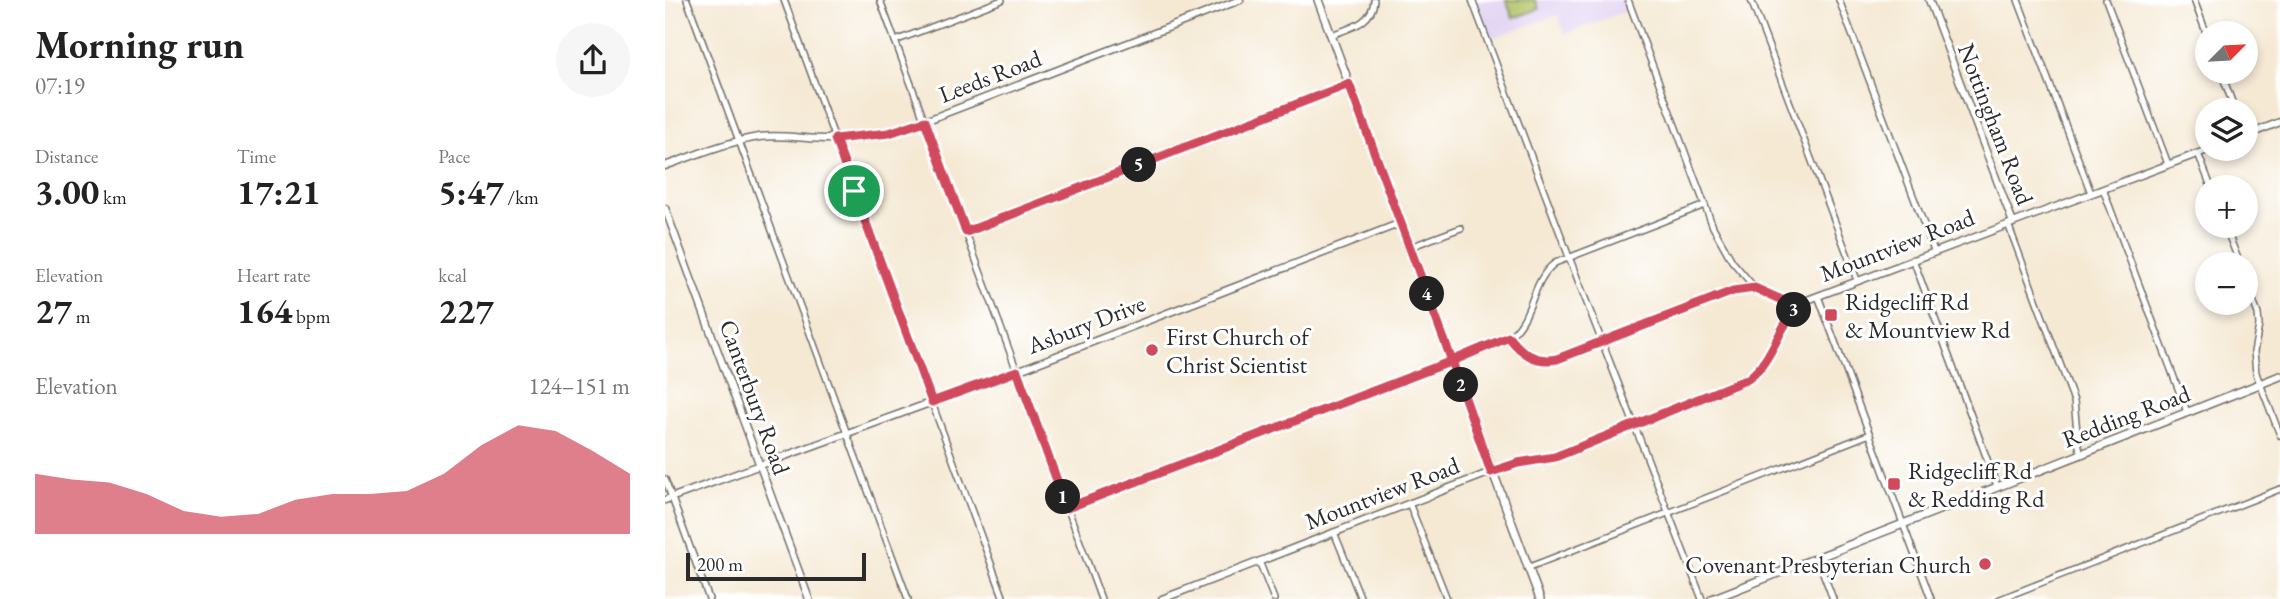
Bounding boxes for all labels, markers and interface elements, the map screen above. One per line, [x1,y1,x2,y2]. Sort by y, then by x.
text: Morning run [35,20,244,69]
north arrow [2195,21,2257,84]
map controls [2195,21,2258,315]
button: share [556,23,630,97]
street label: Nottingham Road [1951,39,2041,210]
street label: Leeds Road [934,42,1046,110]
text: 07:19 [35,71,85,101]
button: layers [2195,98,2258,161]
text: Distance [35,144,98,169]
text: Time [237,144,276,169]
text: Pace [438,144,470,169]
pin: 5 [1121,148,1156,182]
text: 5 [1133,152,1144,177]
pin [824,161,884,221]
text: 3.00 [35,169,99,214]
text: 17:21 [237,169,321,214]
text: 5:47 [438,169,504,214]
icon: arrive [835,172,873,210]
button: + [2195,175,2258,238]
text: km [99,185,127,210]
text: /km [504,185,539,210]
street label: Mountview Road [1815,201,1979,289]
button: − [2195,252,2258,315]
text: Elevation [35,263,103,288]
text: Heart rate [237,263,310,288]
text: kcal [438,263,467,288]
pin: 4 [1409,276,1445,312]
text: 4 [1421,281,1432,306]
place label: Ridgecliff Rd & Mountview Rd [1845,286,2011,345]
street label: Asbury Drive [1022,287,1149,361]
text: 27 [35,288,72,333]
text: 164 [237,288,292,333]
text: 227 [438,288,494,333]
pin: 3 [1777,292,1811,328]
text: 3 [1788,297,1799,322]
text: m [72,304,91,329]
text: bpm [292,304,330,329]
marker: Ridgecliff Rd & Mountview Rd [1823,307,1839,323]
street label: Canterbury Road [713,315,798,480]
place label: First Church of Christ Scientist [1166,321,1312,380]
marker: First Church of Christ Scientist [1144,342,1160,358]
pin: 2 [1443,368,1479,402]
text: Elevation [35,371,118,401]
text: 124–151 m [529,371,630,401]
text: 2 [1455,372,1466,397]
street label: Redding Road [2058,377,2195,455]
street label: Mountview Road [1300,449,1464,537]
place label: Ridgecliff Rd & Redding Rd [1908,455,2045,514]
marker: Ridgecliff Rd & Redding Rd [1886,476,1902,492]
pin: 1 [1045,480,1081,514]
text: 1 [1057,484,1068,509]
place label: Covenant Presbyterian Church [1685,549,1971,580]
scale bar [686,550,866,582]
text: 200 m [697,552,743,577]
marker: Covenant Presbyterian Church [1977,556,1993,572]

